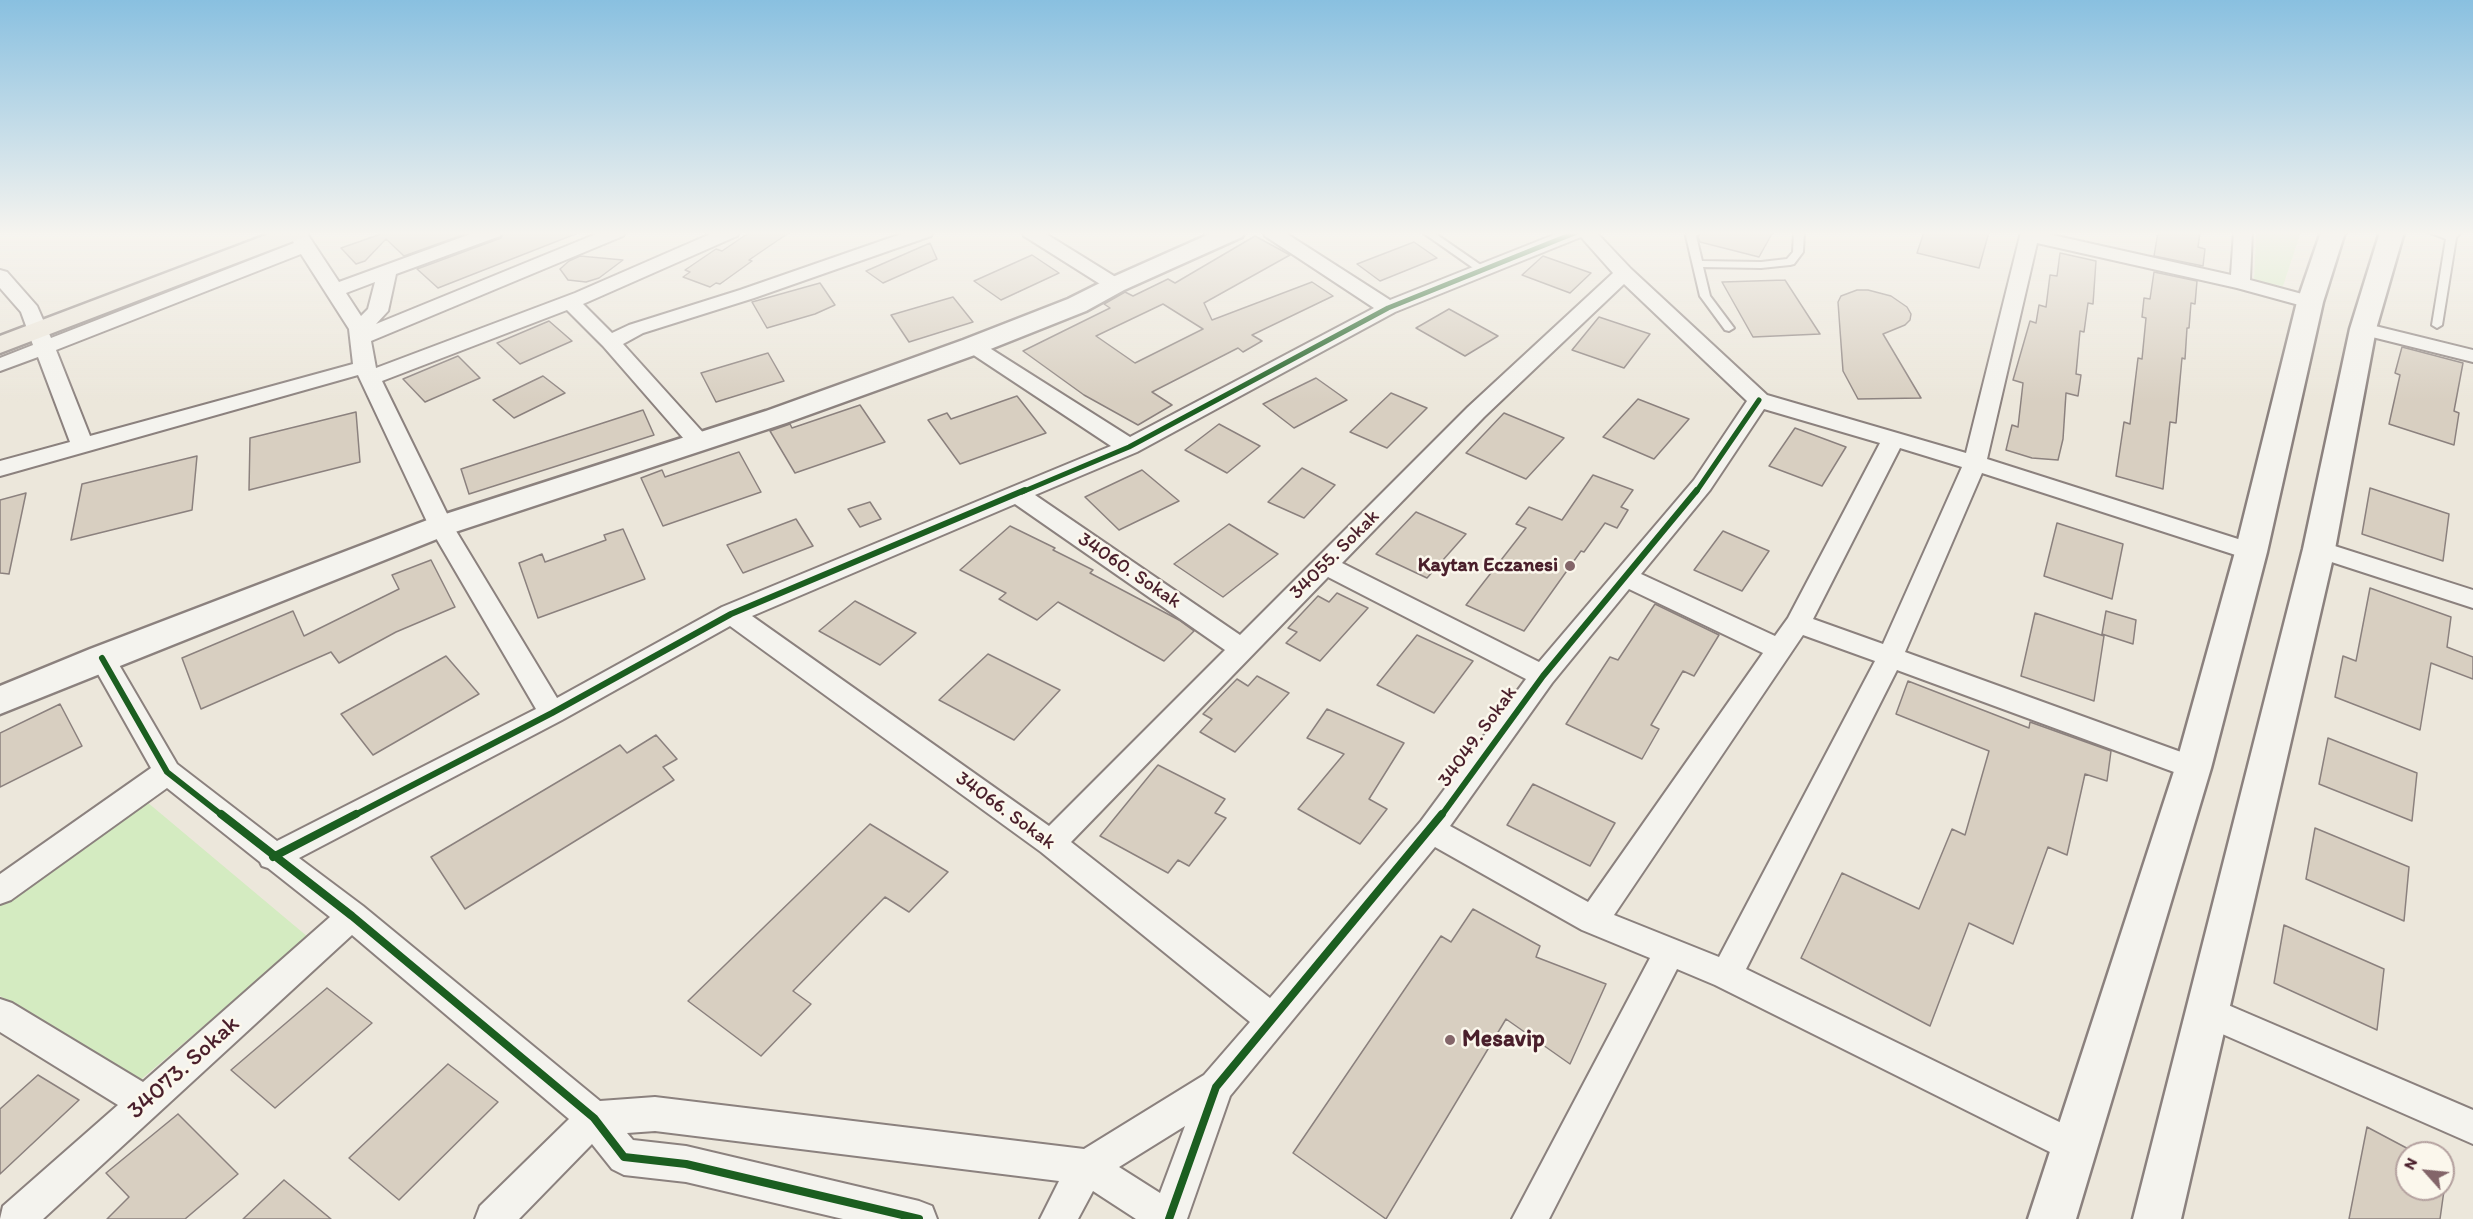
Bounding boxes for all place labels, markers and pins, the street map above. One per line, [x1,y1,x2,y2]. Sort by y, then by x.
place label: Kaytan Eczanesi [1418,554,1558,578]
marker: Kaytan Eczanesi [1563,559,1577,573]
place label: Mesavip [1462,1026,1545,1054]
marker: Mesavip [1443,1033,1457,1047]

